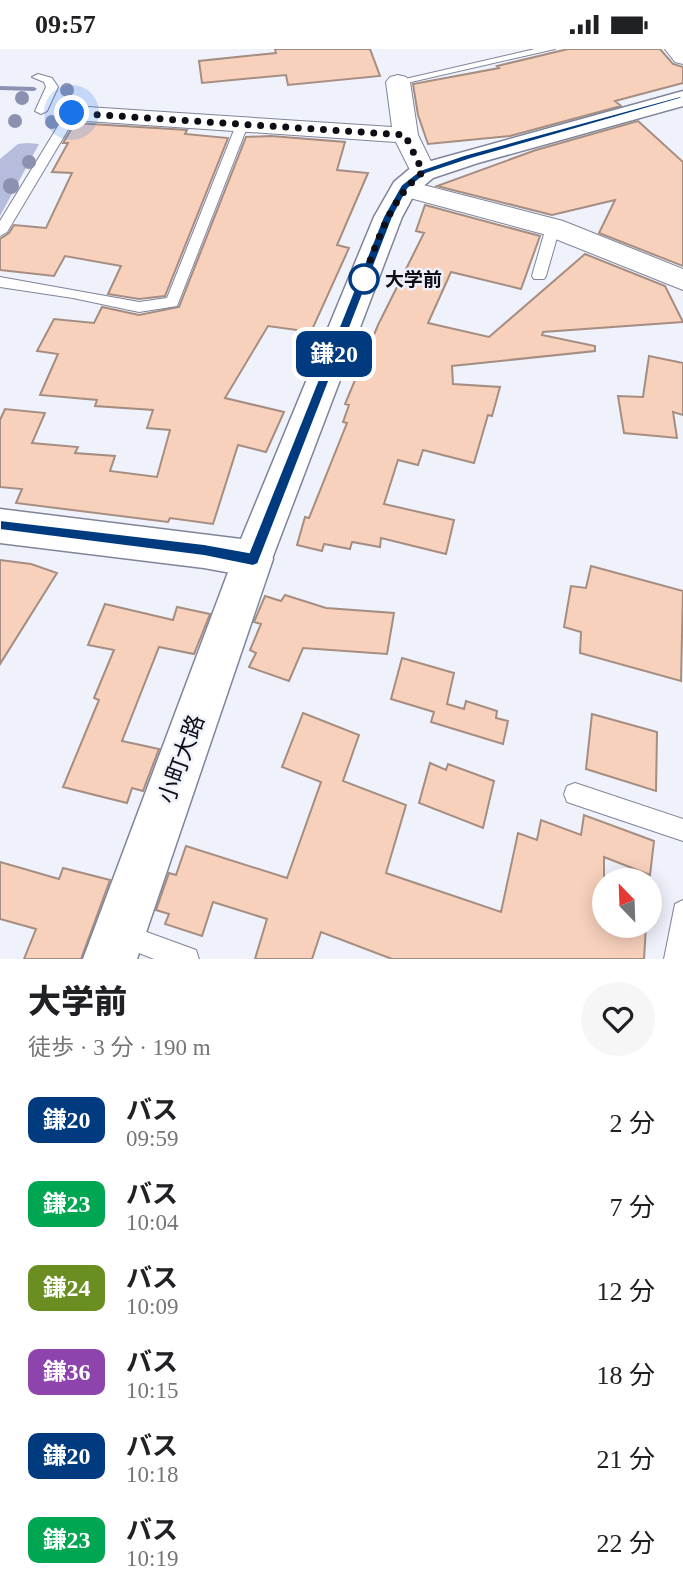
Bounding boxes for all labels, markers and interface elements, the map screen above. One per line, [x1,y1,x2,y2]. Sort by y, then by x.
text: 09:57 [35,10,96,39]
your location [54,95,89,130]
marker: 大学前 [349,264,379,294]
place label: 大学前 [385,269,442,290]
line badge: 鎌20 [294,331,374,377]
text: 鎌20 [310,341,358,367]
street label: 小町大路 [154,712,209,807]
north arrow [592,868,662,938]
map controls [592,868,662,938]
button: heart [581,982,655,1056]
text: 大学前 [28,984,127,1020]
text: 徒歩 · 3 分 · 190 m [28,1035,211,1060]
text: バス [126,1096,178,1125]
text: 鎌20 [43,1107,91,1133]
text: 2 分 [609,1109,655,1138]
text: 09:59 [126,1126,178,1151]
text: バス [126,1180,178,1209]
text: 鎌23 [43,1191,91,1217]
text: 7 分 [609,1193,655,1222]
text: 10:04 [126,1210,178,1235]
text: バス [126,1264,178,1293]
text: 鎌24 [43,1275,91,1301]
text: 12 分 [596,1277,655,1306]
text: 10:09 [126,1294,178,1319]
text: バス [126,1348,178,1377]
text: 鎌36 [43,1359,91,1385]
text: 18 分 [596,1361,655,1390]
text: 10:15 [126,1378,178,1403]
text: バス [126,1432,178,1461]
text: 鎌20 [43,1443,91,1469]
text: 21 分 [596,1445,655,1474]
text: 10:18 [126,1462,178,1487]
text: バス [126,1516,178,1545]
text: 鎌23 [43,1527,91,1553]
text: 22 分 [596,1529,655,1558]
text: 10:19 [126,1546,178,1571]

